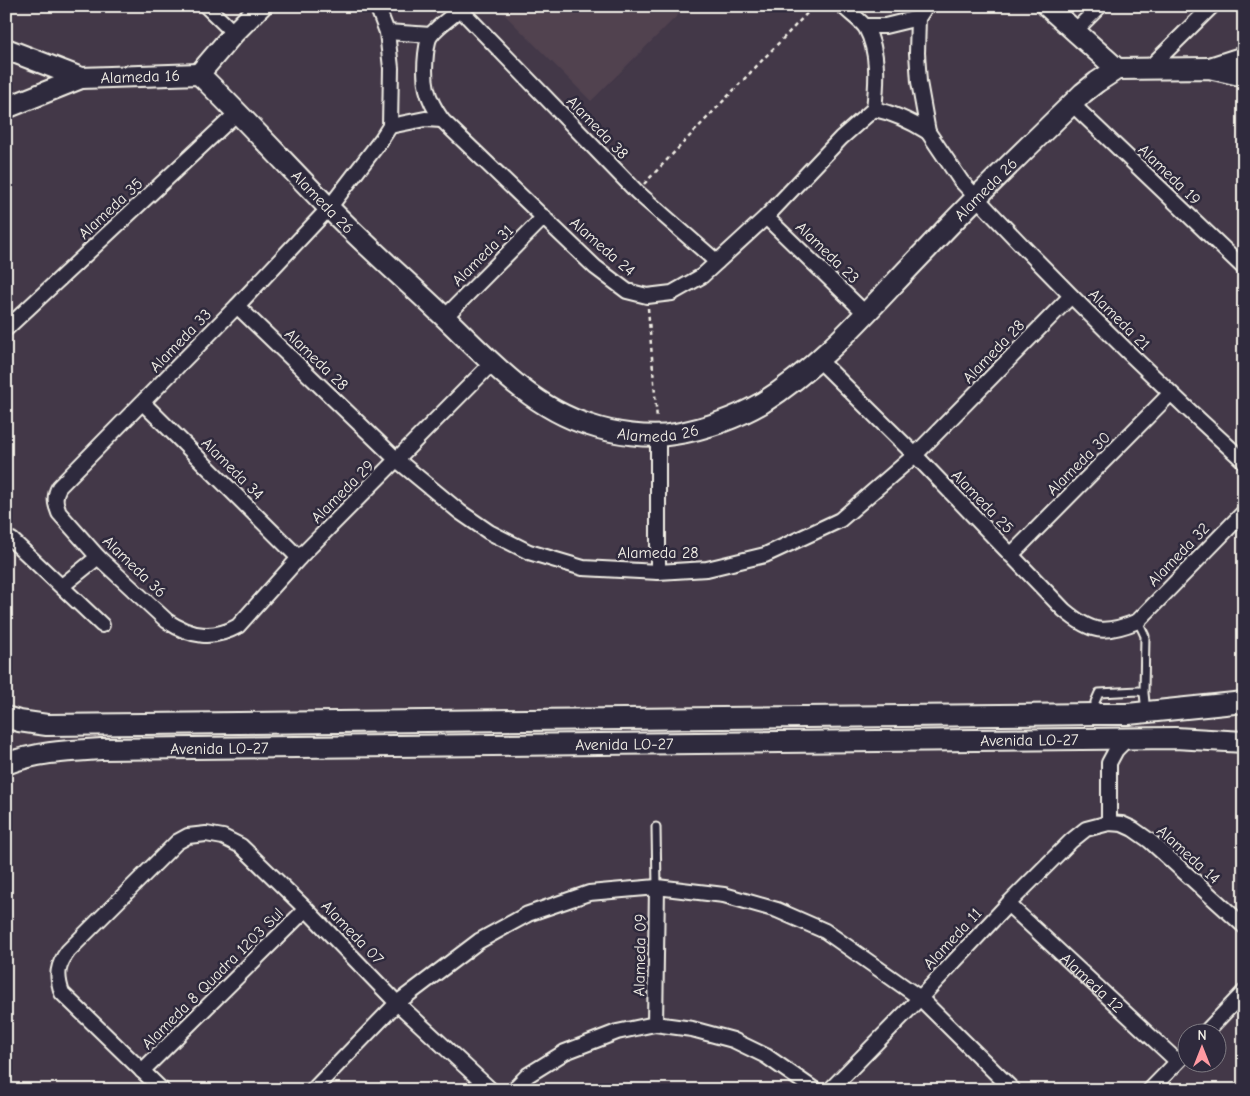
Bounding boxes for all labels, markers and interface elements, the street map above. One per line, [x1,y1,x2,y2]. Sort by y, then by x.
street label: Alameda 16 [100,67,180,87]
street label: Alameda 38 [563,92,632,163]
street label: Alameda 19 [1135,141,1204,209]
street label: Alameda 26 [951,154,1021,225]
street label: Alameda 26 [287,167,357,238]
street label: Alameda 35 [75,174,146,243]
street label: Alameda 24 [566,214,639,280]
street label: Alameda 23 [792,218,863,287]
street label: Alameda 31 [448,221,517,290]
street label: Alameda 21 [1085,285,1154,354]
street label: Alameda 33 [146,305,215,376]
street label: Alameda 28 [959,316,1028,387]
street label: Alameda 28 [281,325,352,394]
street label: Alameda 26 [616,421,701,446]
street label: Alameda 30 [1043,428,1114,499]
street label: Alameda 34 [198,434,267,503]
street label: Alameda 29 [308,457,378,527]
street label: Alameda 25 [948,466,1017,537]
street label: Alameda 32 [1144,519,1213,590]
street label: Alameda 36 [99,532,170,601]
street label: Alameda 28 [618,544,699,562]
street label: Avenida LO-27 [980,731,1079,750]
street label: Avenida LO-27 [575,735,674,754]
street label: Avenida LO-27 [170,739,269,758]
street label: Alameda 14 [1153,822,1223,888]
street label: Alameda 07 [317,897,387,969]
street label: Alameda 8 Quadra 1203 Sul [138,904,287,1053]
street label: Alameda 11 [920,904,986,973]
street label: Alameda 09 [630,914,650,996]
street label: Alameda 12 [1056,949,1127,1017]
north arrow [1178,1024,1228,1074]
text: N [1197,1027,1207,1044]

